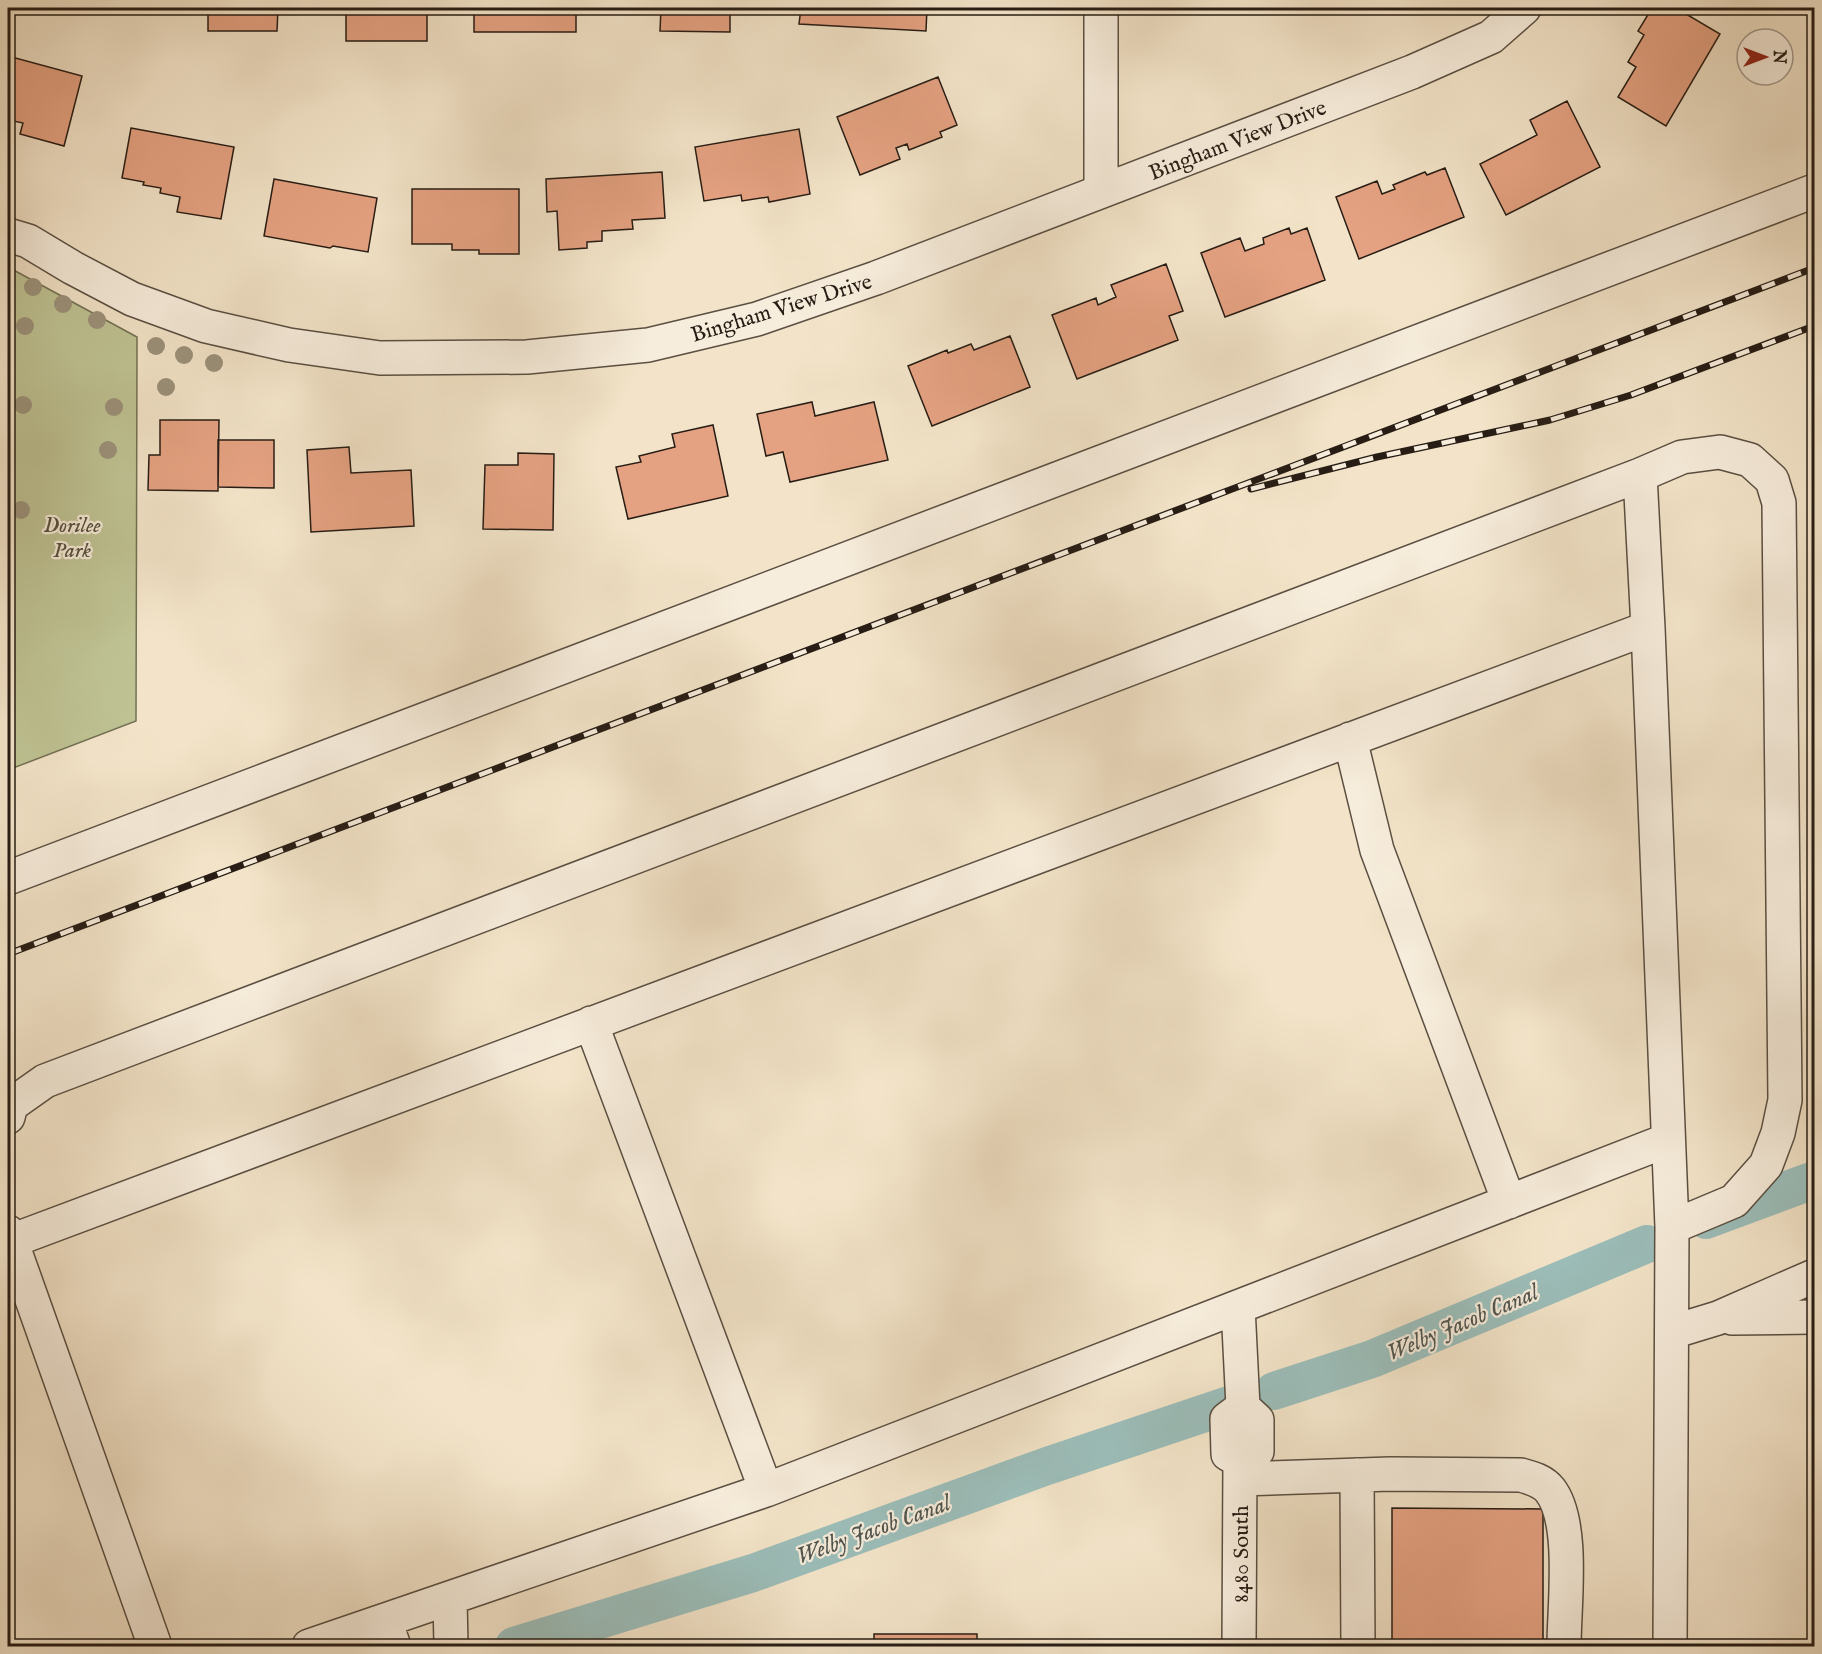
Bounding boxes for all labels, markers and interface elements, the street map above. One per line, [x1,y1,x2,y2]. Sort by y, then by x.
north arrow [1735,27,1795,87]
text: N [1768,49,1788,64]
street label: Bingham View Drive [1145,94,1330,188]
street label: Bingham View Drive [688,268,876,350]
park label: Dorilee Park [43,512,101,565]
water label: Welby Jacob Canal [1382,1277,1545,1369]
water label: Welby Jacob Canal [792,1487,957,1573]
street label: 8480 South [1228,1505,1256,1603]

